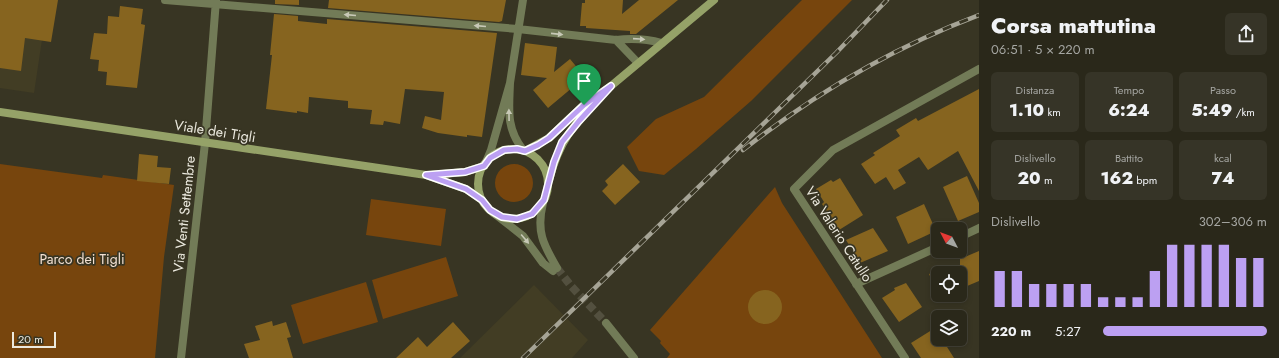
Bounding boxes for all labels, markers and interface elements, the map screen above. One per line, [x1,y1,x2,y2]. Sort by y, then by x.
text: Corsa mattutina [991,9,1156,41]
one-way arrow [344,12,356,18]
button: share [1225,13,1267,55]
one-way arrow [474,22,486,29]
one-way arrow [551,30,563,37]
one-way arrow [633,36,645,43]
text: 06:51 · 5 × 220 m [991,40,1095,59]
pin [567,64,601,105]
icon: arrive [573,70,595,92]
text: Distanza [1016,82,1054,98]
text: Tempo [1114,82,1144,98]
text: Passo [1210,82,1236,98]
text: 1.10 [1009,98,1044,122]
text: 6:24 [1108,98,1150,122]
text: 5:49 [1191,98,1232,122]
text: km [1044,104,1061,120]
text: /km [1232,104,1255,120]
one-way arrow [506,109,513,121]
street label: Viale dei Tigli [173,115,257,147]
text: Dislivello [1014,150,1056,166]
text: Battito [1115,150,1143,166]
text: kcal [1214,150,1232,166]
street label: Via Venti Settembre [168,155,200,273]
text: 20 [1017,166,1041,190]
text: 162 [1101,166,1133,190]
text: 74 [1211,166,1235,190]
text: m [1041,172,1053,188]
text: bpm [1133,172,1157,188]
street label: Via Valerio Catullo [801,182,878,286]
text: Dislivello [991,212,1040,231]
text: 302–306 m [1199,212,1267,231]
north arrow [931,222,967,258]
map controls [931,222,967,346]
one-way arrow [521,234,530,245]
park label: Parco dei Tigli [39,249,125,269]
button: locate [931,266,967,302]
button: layers [931,310,967,346]
text: 220 m [991,322,1031,341]
text: 5:27 [1055,322,1080,341]
scale bar [12,330,56,349]
text: 20 m [18,331,43,347]

